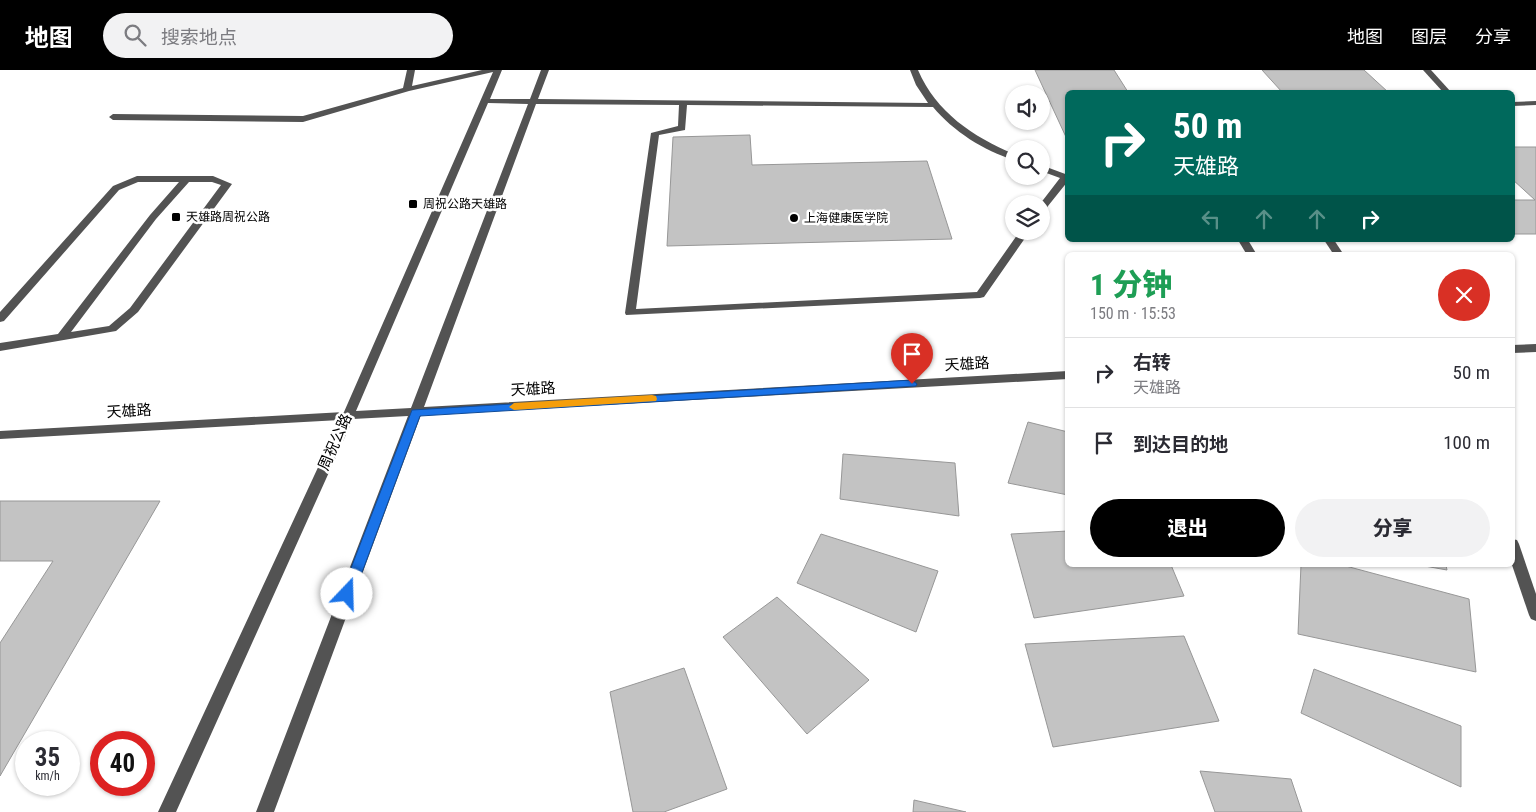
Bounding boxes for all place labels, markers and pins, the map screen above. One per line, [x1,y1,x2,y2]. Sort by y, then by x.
place label: 周祝公路天雄路 [423,197,507,211]
marker: 周祝公路天雄路 [407,198,419,210]
place label: 天雄路周祝公路 [186,210,270,224]
marker: 天雄路周祝公路 [170,211,182,223]
place label: 上海健康医学院 [804,211,888,225]
marker: 上海健康医学院 [788,212,800,224]
pin [891,333,933,384]

